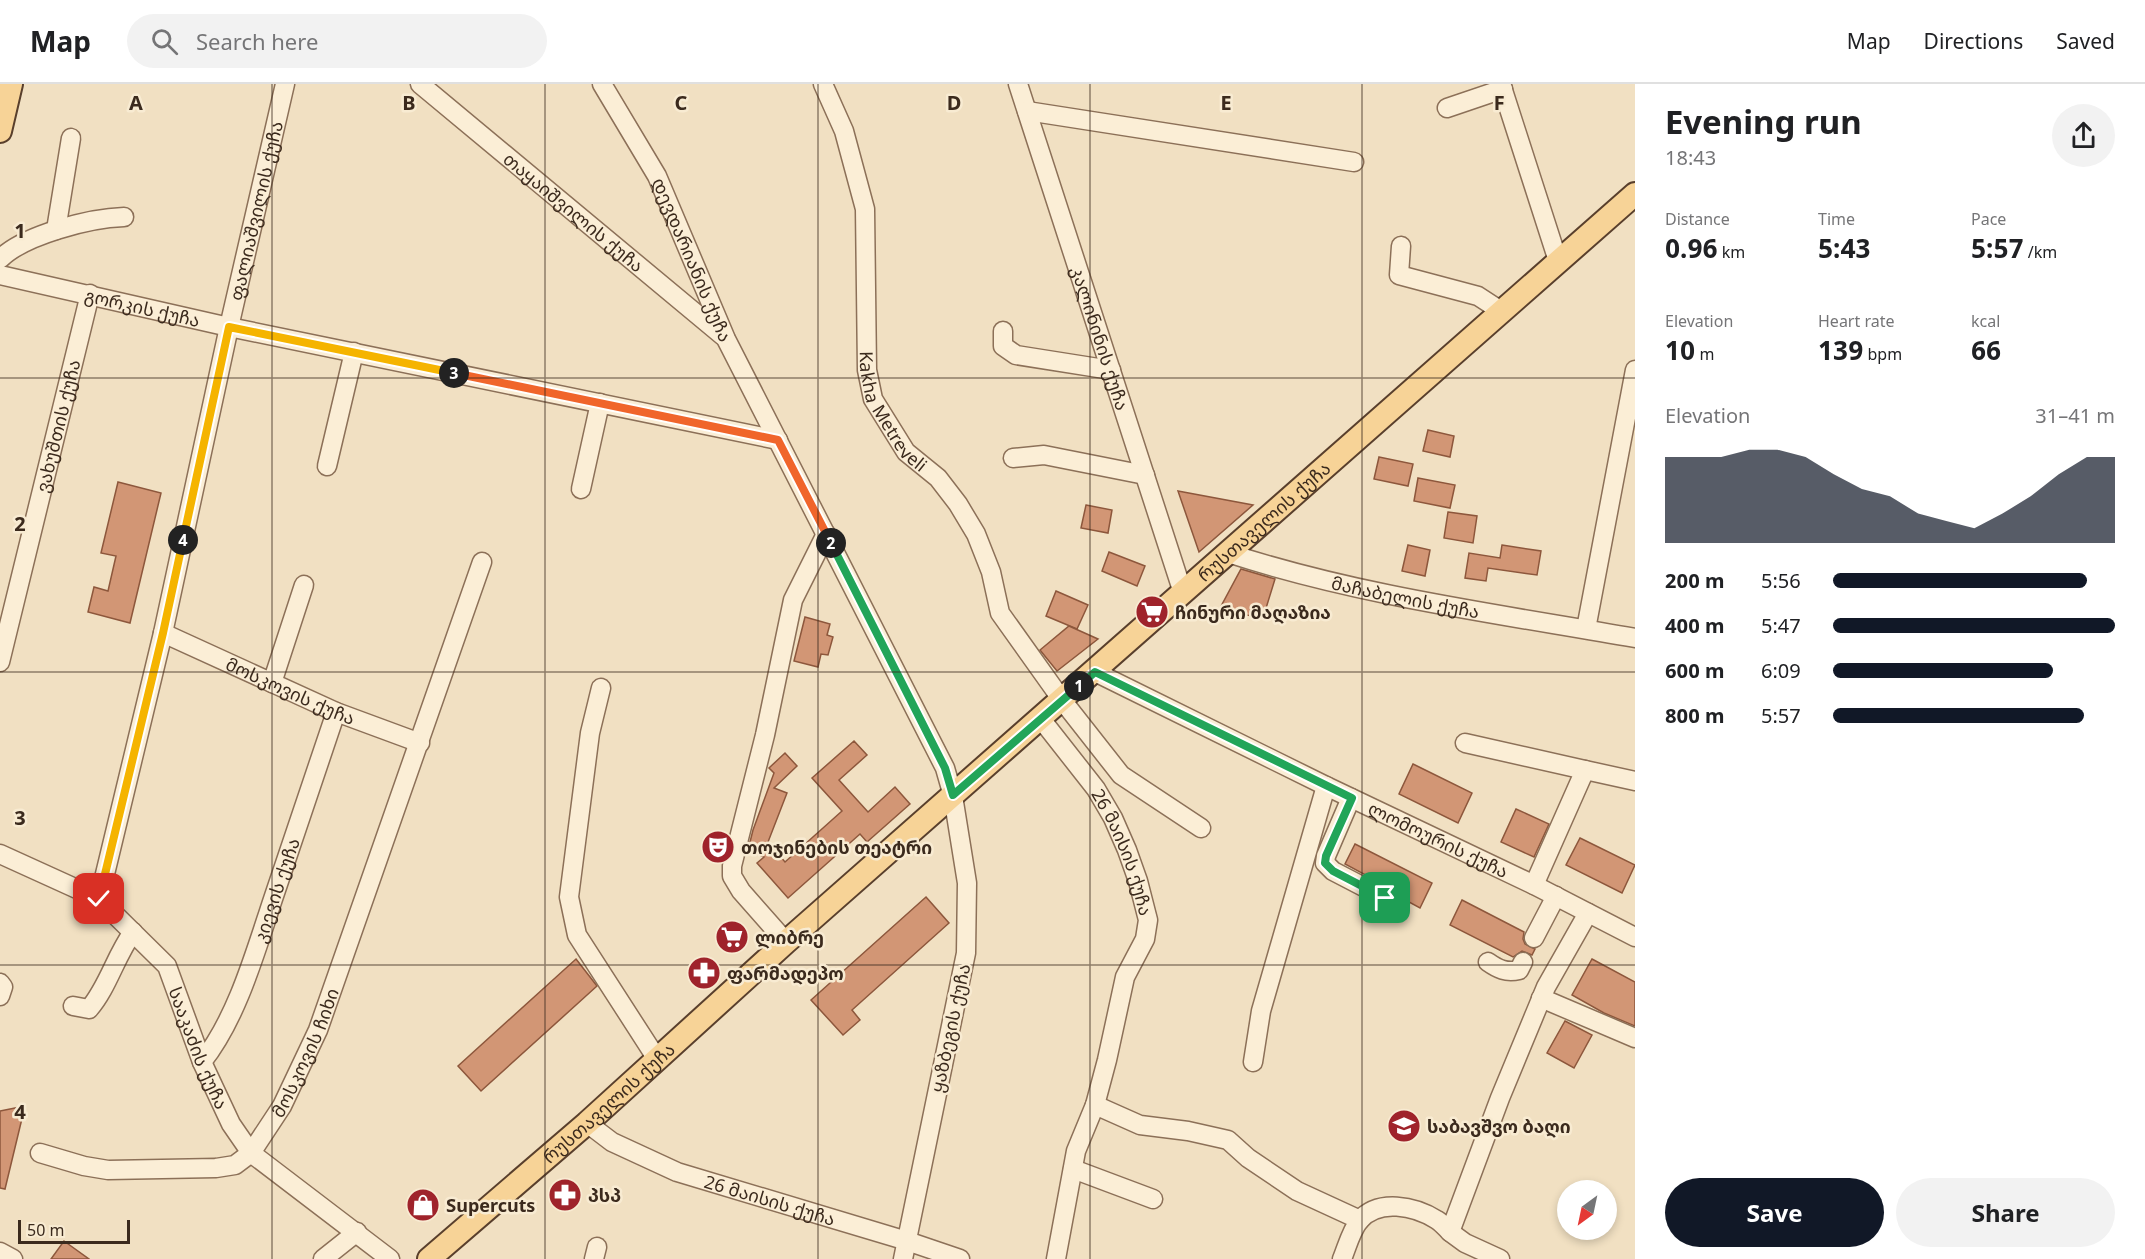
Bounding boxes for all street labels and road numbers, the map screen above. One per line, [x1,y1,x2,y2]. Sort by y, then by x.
street label: ფალიაშვილის ქუჩა [223,119,288,303]
street label: თაყაიშვილის ქუჩა [499,147,649,277]
street label: დევდარიანის ქუჩა [647,174,738,345]
street label: კალინინის ქუჩა [1066,263,1135,413]
street label: გორკის ქუჩა [82,283,202,332]
street label: Kakha Metreveli [855,351,932,477]
street label: ვახუშთის ქუჩა [30,357,86,495]
street label: რუსთაველის ქუჩა [1192,456,1335,586]
street label: მაჩაბელის ქუჩა [1329,570,1481,623]
street label: მოსკოვის ქუჩა [222,651,358,730]
street label: 26 მაისის ქუჩა [1086,784,1158,918]
street label: ლომოურის ქუჩა [1364,796,1512,883]
street label: კიევის ქუჩა [248,835,305,946]
street label: ყაზბეგის ქუჩა [925,961,975,1095]
street label: სააკაძის ქუჩა [164,983,234,1113]
street label: მოსკოვის ჩიხი [266,985,344,1122]
street label: რუსთაველის ქუჩა [537,1037,680,1168]
street label: 26 მაისის ქუჩა [702,1169,838,1231]

